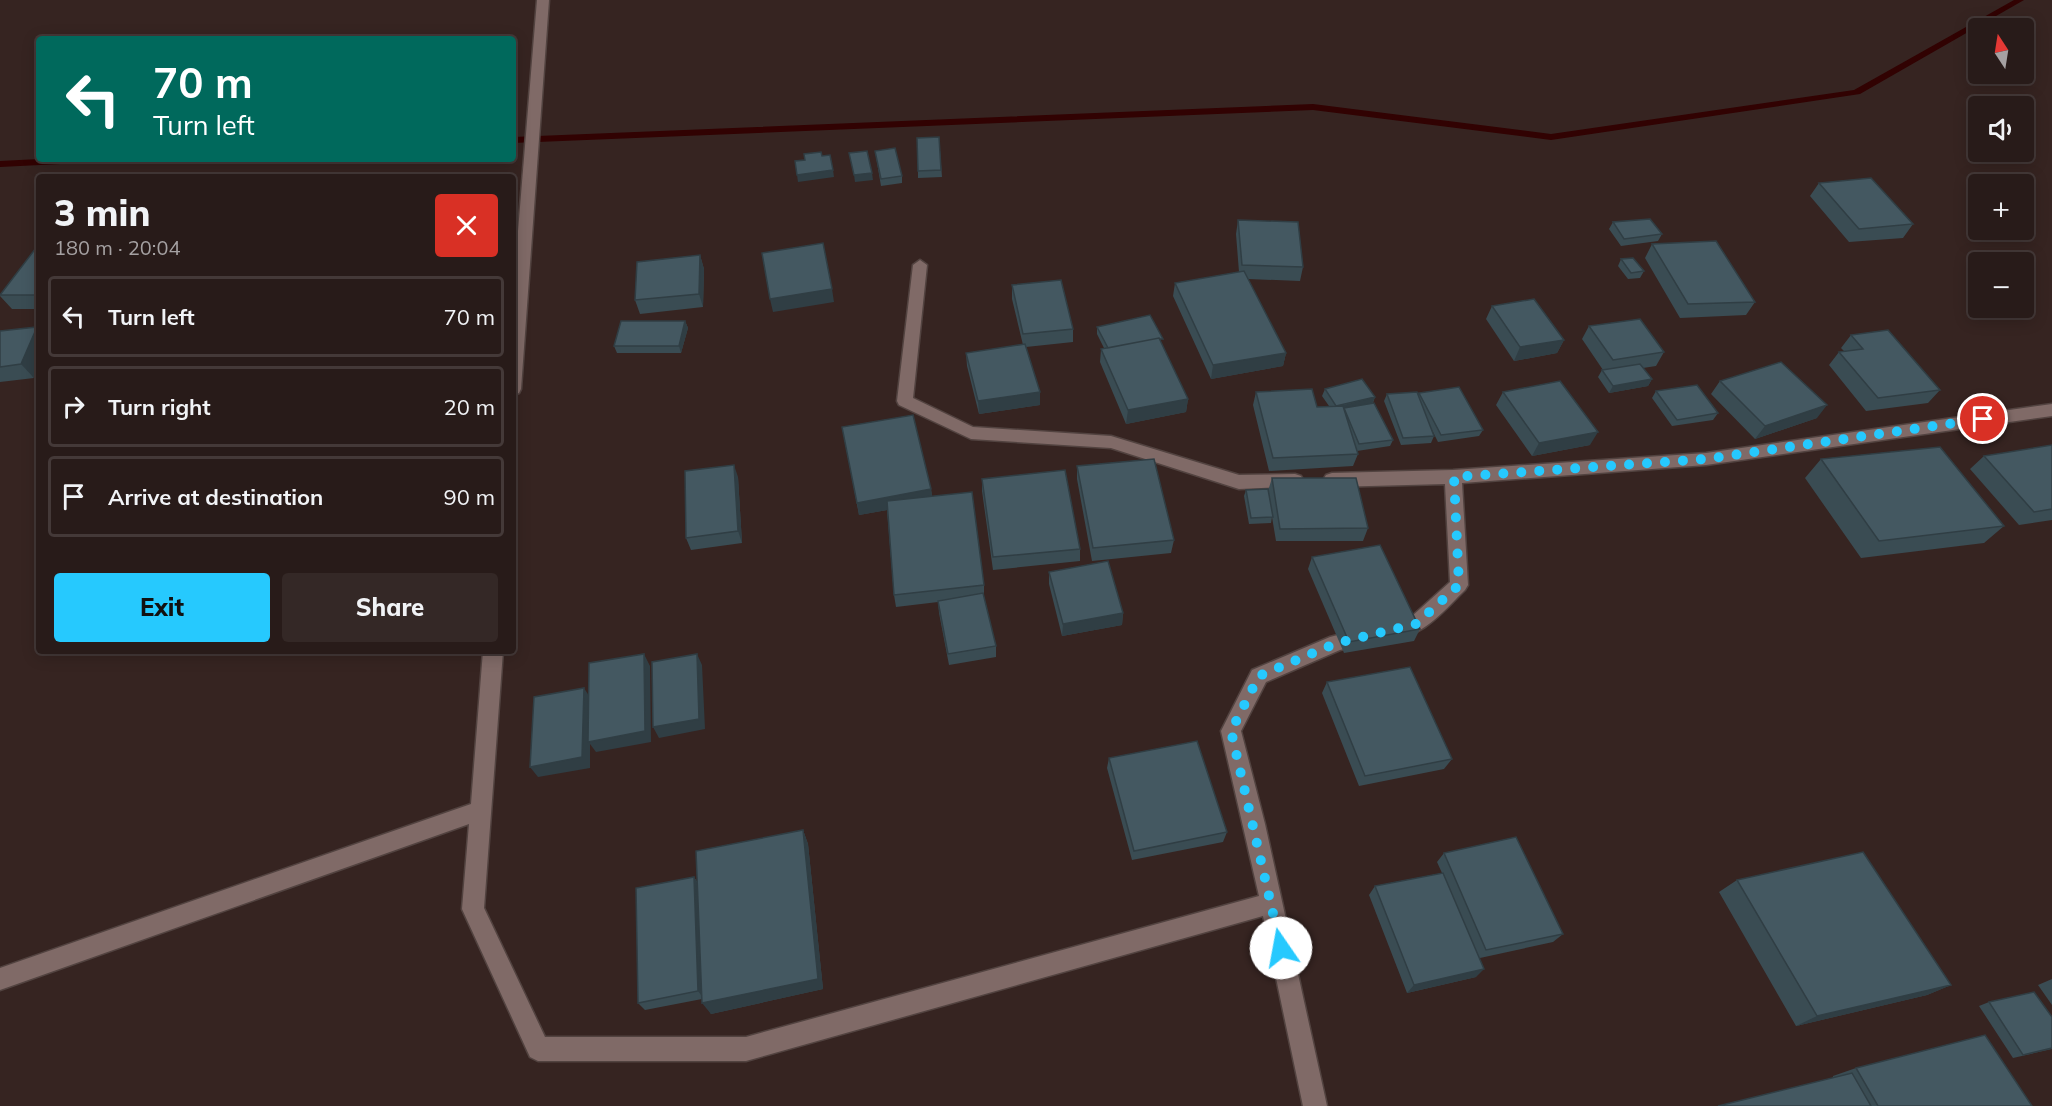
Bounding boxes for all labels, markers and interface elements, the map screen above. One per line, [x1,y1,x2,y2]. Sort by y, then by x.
north arrow [1968,18,2034,84]
map controls [1968,18,2034,318]
text: 70 m [153,56,253,109]
icon: left [54,60,132,138]
button: sound [1968,96,2034,162]
text: Turn left [153,108,255,142]
button: + [1968,174,2034,240]
text: 3 min [54,190,150,235]
button: close [435,194,498,257]
text: 180 m · 20:04 [54,235,180,260]
button: − [1968,252,2034,318]
icon: left [57,300,90,333]
text: Turn left [108,303,195,331]
text: 70 m [444,303,495,331]
icon: right [57,390,90,423]
text: Turn right [108,393,211,421]
text: 20 m [444,393,495,421]
pin [1957,393,2008,444]
icon: arrive [1966,402,1999,435]
icon: arrive [57,480,90,513]
text: Arrive at destination [108,483,323,511]
text: 90 m [444,483,495,511]
button: Exit [54,573,270,642]
button: Share [282,573,498,642]
position arrow [1249,916,1313,980]

